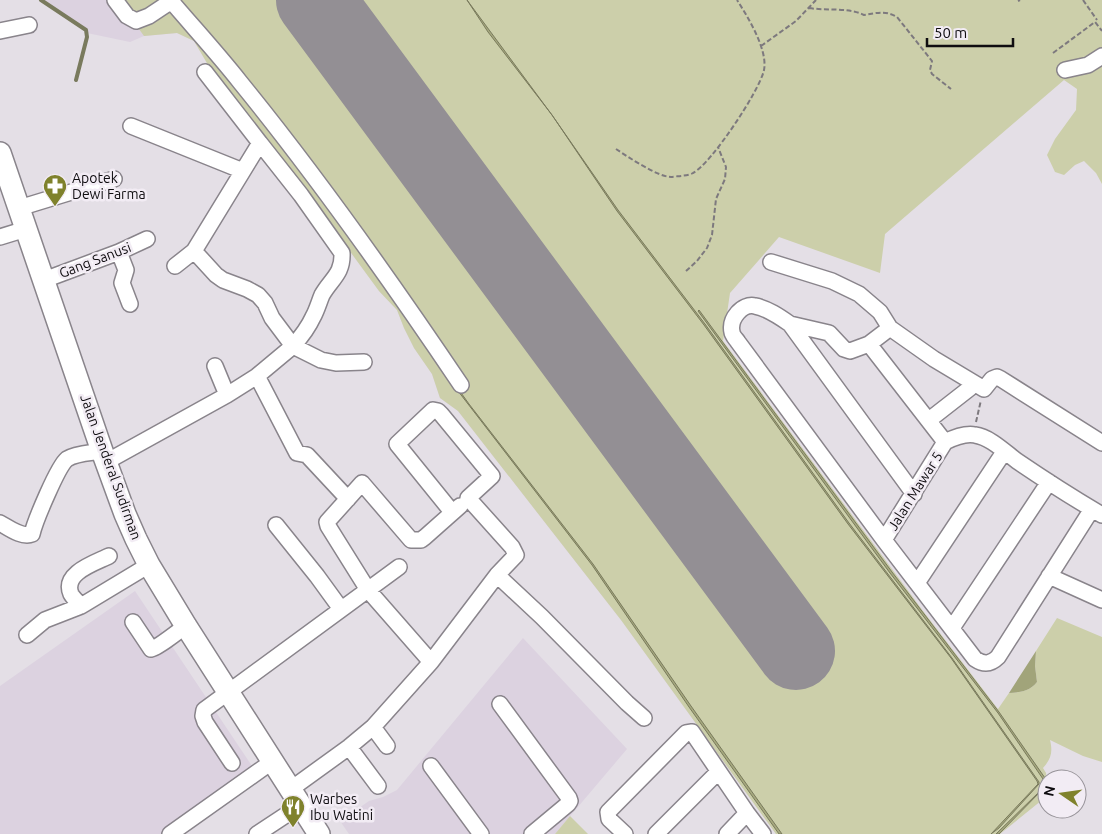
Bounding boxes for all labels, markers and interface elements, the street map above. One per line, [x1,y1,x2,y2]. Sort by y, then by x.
scale bar [927,15,1013,47]
text: 50 m [934,24,967,41]
place label: Apotek Dewi Farma [72,170,146,202]
pharmacy icon: Apotek Dewi Farma [42,173,68,207]
street label: Gang Sanusi [57,239,133,281]
street label: Jalan Jenderal Sudirman [77,392,145,542]
street label: Jalan Mawar 5 [884,449,946,533]
north arrow [1037,769,1087,819]
text: N [1040,784,1058,798]
place label: Warbes Ibu Watini [310,791,373,823]
restaurant icon: Warbes Ibu Watini [280,794,306,828]

